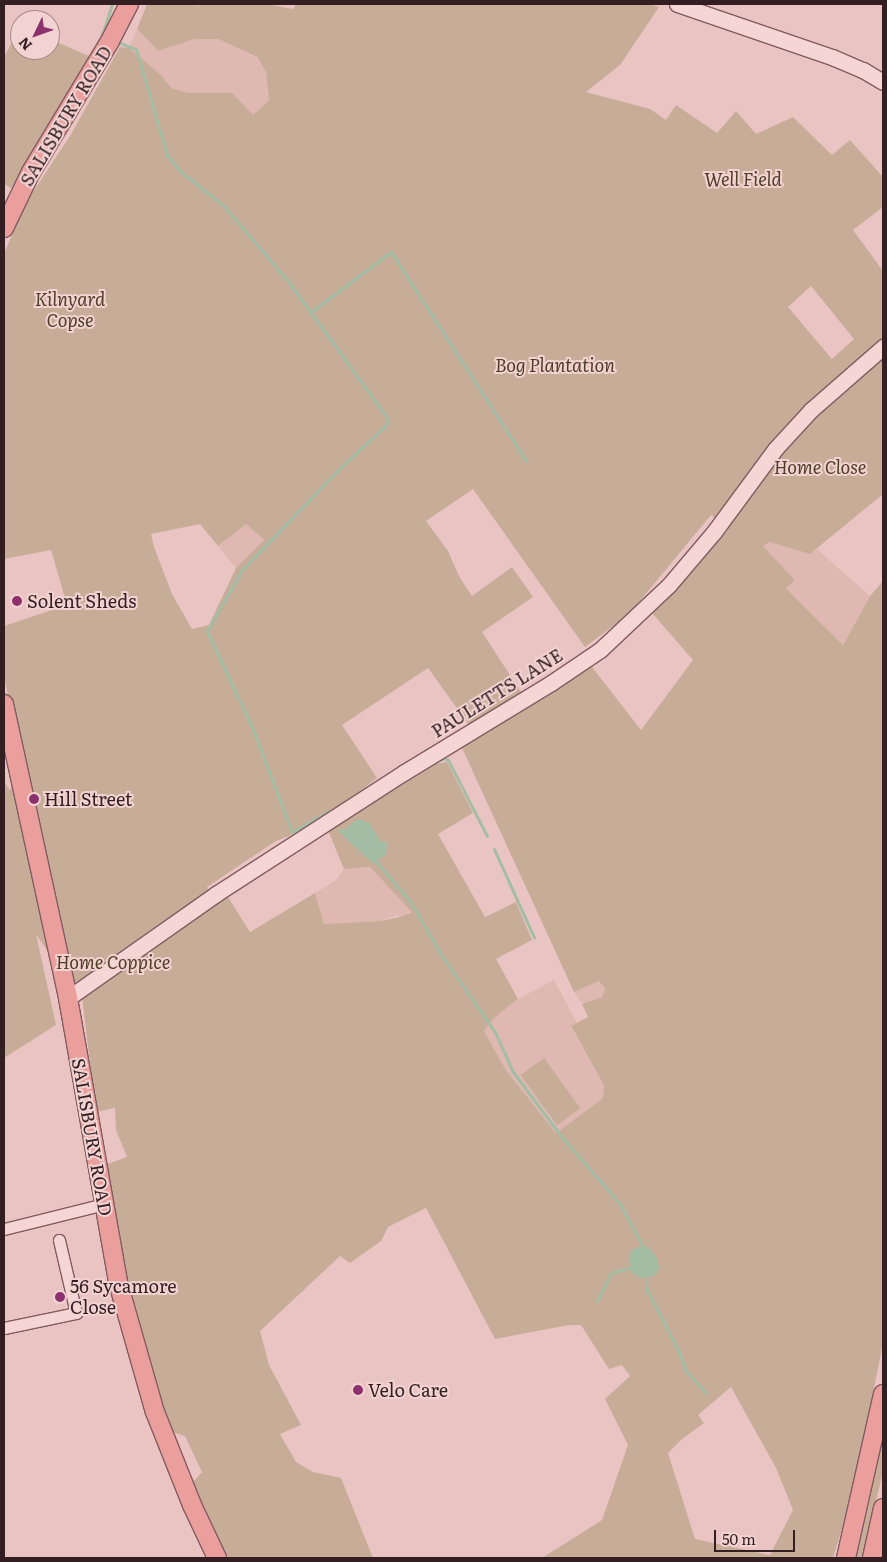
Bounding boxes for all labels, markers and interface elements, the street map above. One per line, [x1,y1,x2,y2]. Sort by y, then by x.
north arrow [10,10,60,60]
text: N [13,33,36,55]
street label: SALISBURY ROAD [16,42,116,190]
park label: Well Field [704,168,782,190]
park label: Kilnyard Copse [35,289,105,332]
park label: Bog Plantation [495,354,615,376]
park label: Home Close [774,456,866,478]
place label: Solent Sheds [27,590,136,612]
marker: Solent Sheds [11,595,23,607]
street label: PAULETTS LANE [427,644,567,742]
place label: Hill Street [44,788,132,810]
marker: Hill Street [28,793,40,805]
park label: Home Coppice [56,951,170,973]
street label: SALISBURY ROAD [68,1057,116,1217]
place label: 56 Sycamore Close [70,1276,177,1318]
marker: 56 Sycamore Close [54,1291,66,1303]
place label: Velo Care [368,1379,448,1401]
marker: Velo Care [352,1384,364,1396]
scale bar [717,1520,798,1552]
text: 50 m [722,1527,756,1550]

